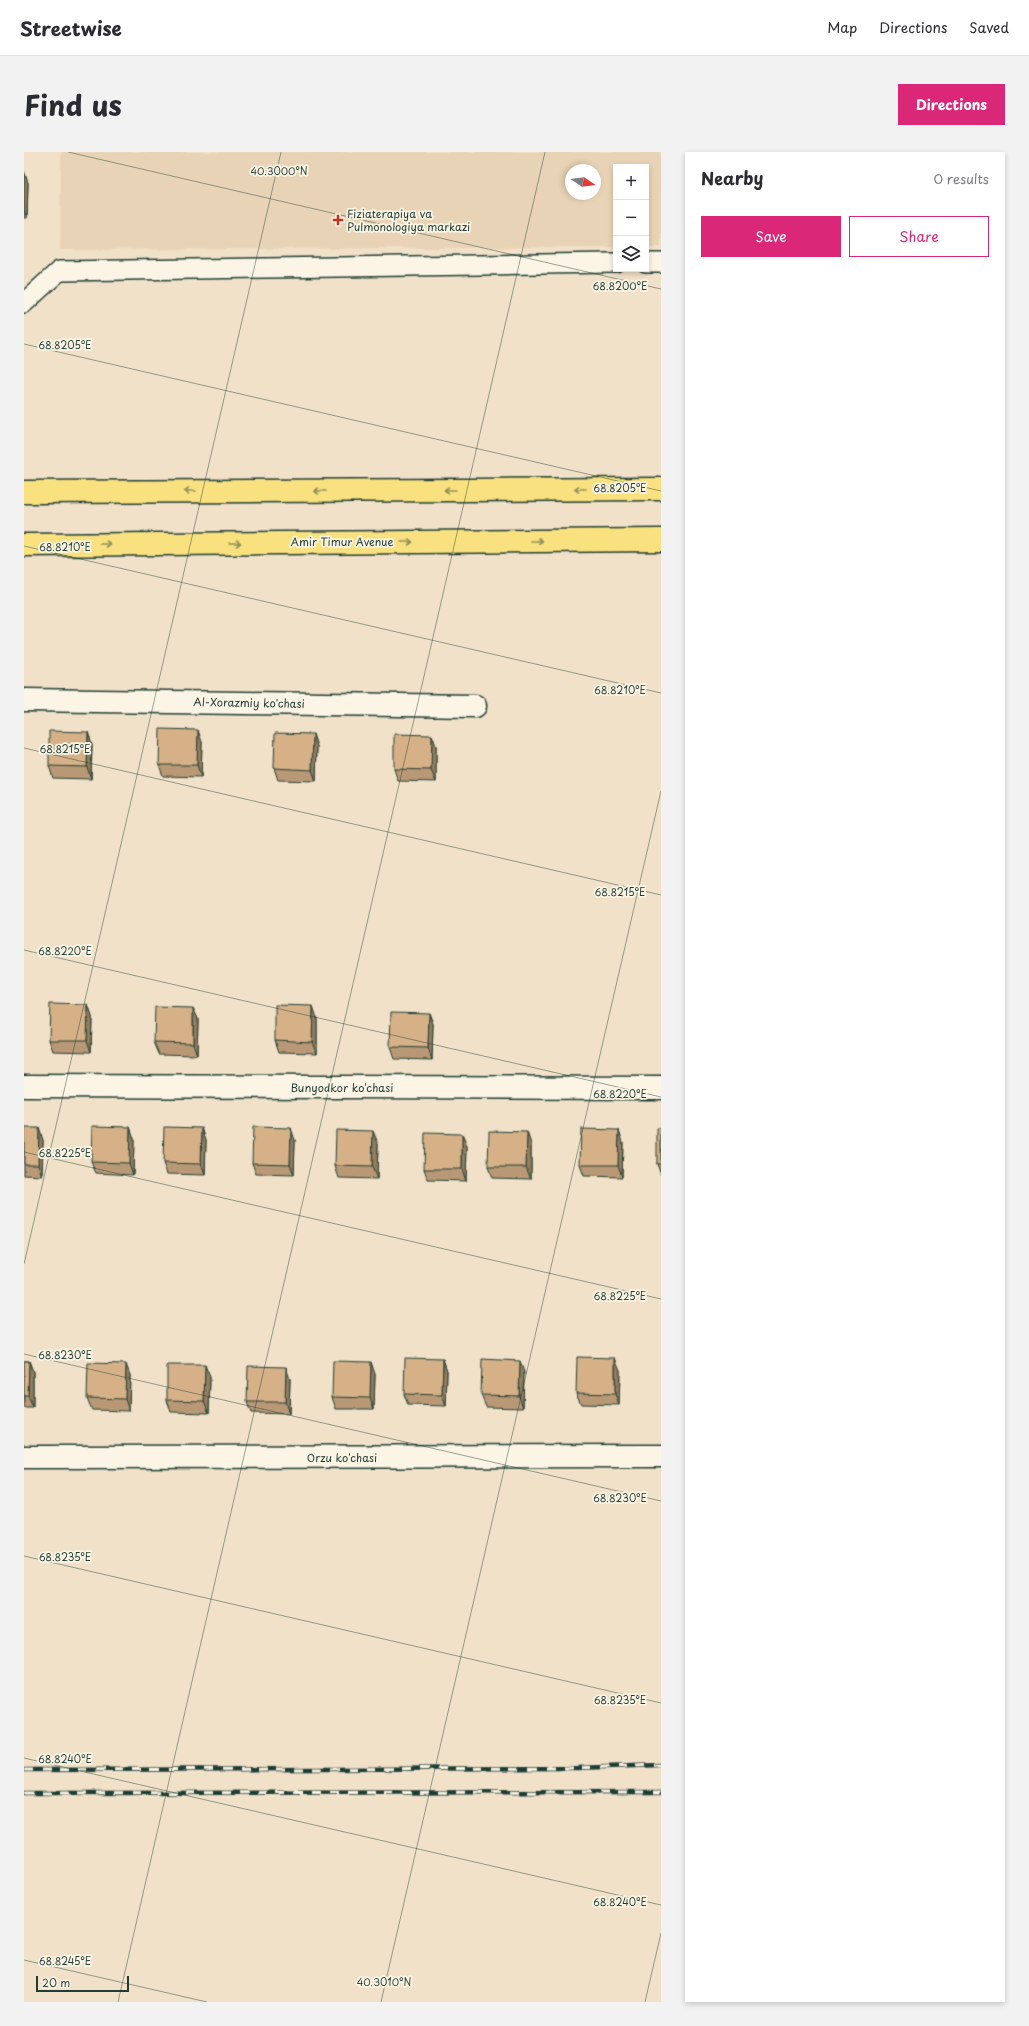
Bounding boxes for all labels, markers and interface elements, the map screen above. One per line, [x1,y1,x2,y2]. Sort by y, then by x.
text: Streetwise [20,14,122,42]
text: Map [827,17,857,38]
text: Directions [879,17,947,38]
text: Saved [969,17,1009,38]
text: Find us [24,83,122,126]
button: Directions [898,84,1005,125]
text: 40.3000°N [250,163,308,178]
north arrow [565,164,601,200]
map controls [613,164,649,272]
button: + [613,164,649,200]
text: Nearby [701,165,763,191]
text: 0 results [934,169,989,188]
button: − [613,200,649,236]
place label: Fiziaterapiya va Pulmonologiya markazi [347,205,470,235]
marker: Fiziaterapiya va Pulmonologiya markazi [332,214,344,226]
button: Save [701,216,841,257]
button: Share [849,216,989,257]
button: layers [613,236,649,272]
text: 68.8200°E [593,278,647,293]
text: 68.8205°E [39,337,91,352]
text: 68.8205°E [594,480,646,495]
one-way arrow [574,485,587,493]
one-way arrow [444,486,457,494]
one-way arrow [184,487,197,495]
one-way arrow [314,487,327,494]
street label: Amir Timur Avenue [291,533,393,550]
one-way arrow [530,537,543,545]
one-way arrow [400,538,413,546]
text: 68.8210°E [39,539,91,554]
one-way arrow [228,539,241,547]
one-way arrow [98,540,111,548]
text: 68.8210°E [594,682,646,697]
street label: Al-Xorazmiy ko'chasi [193,693,305,712]
text: 68.8215°E [40,741,90,756]
text: 68.8215°E [595,884,645,899]
text: 68.8220°E [38,943,92,958]
street label: Bunyodkor ko'chasi [291,1079,393,1096]
text: 68.8220°E [593,1086,647,1101]
text: 68.8225°E [39,1145,91,1160]
text: 68.8225°E [594,1288,646,1303]
text: 68.8230°E [38,1347,92,1362]
street label: Orzu ko'chasi [307,1449,377,1466]
text: 68.8230°E [593,1490,647,1505]
text: 68.8235°E [39,1549,91,1564]
text: 68.8235°E [594,1692,646,1707]
text: 68.8240°E [38,1751,92,1766]
text: 68.8240°E [593,1894,647,1909]
text: 68.8245°E [39,1953,91,1968]
scale bar [36,1974,129,1993]
text: 20 m [42,1974,70,1991]
text: 40.3010°N [357,1974,411,1989]

